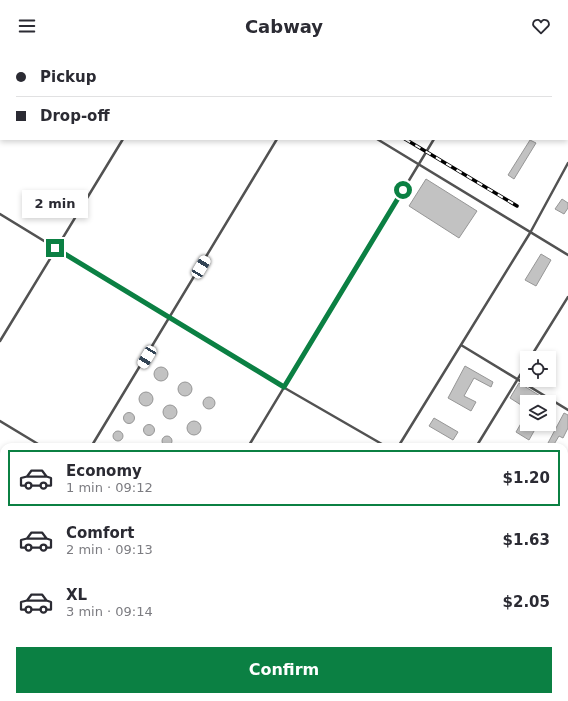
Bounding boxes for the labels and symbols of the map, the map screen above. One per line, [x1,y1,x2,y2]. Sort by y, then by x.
route start [394,181,412,199]
callout: 2 min [22,190,88,218]
route end [46,239,64,257]
car [190,254,212,280]
car [136,344,158,370]

